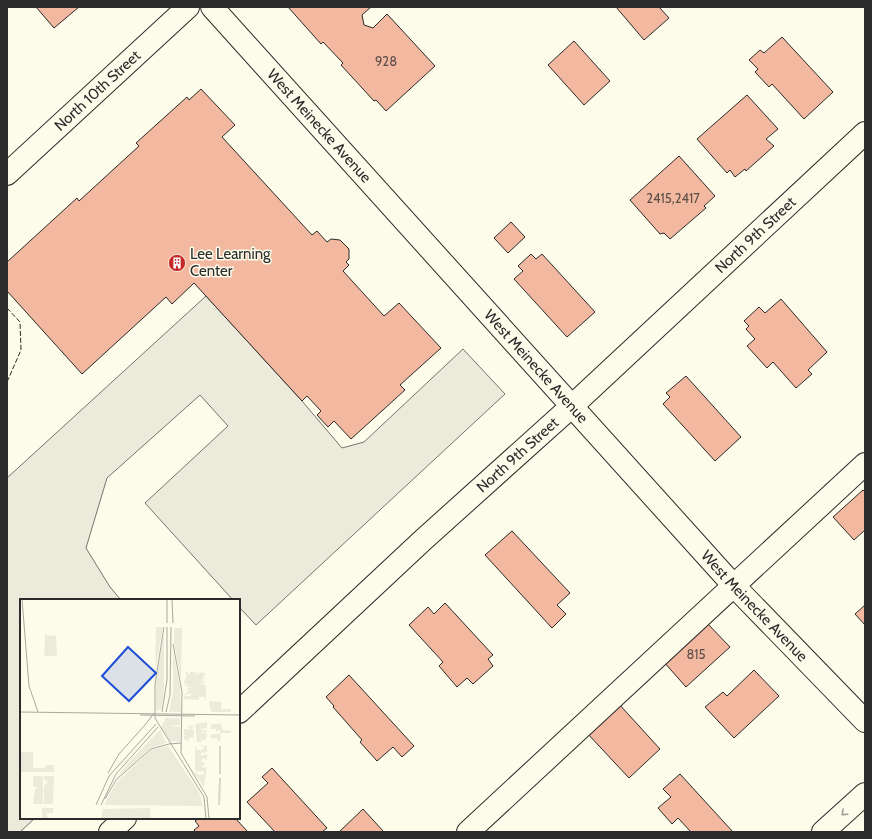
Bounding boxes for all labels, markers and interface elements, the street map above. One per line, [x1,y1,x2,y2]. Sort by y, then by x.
street label: North 10th Street [51,47,144,135]
house number: 928 [375,53,397,69]
street label: West Meinecke Avenue [263,65,375,187]
house number: 2415,2417 [646,190,700,206]
street label: North 9th Street [711,193,799,277]
place label: Lee Learning Center [190,245,271,280]
building icon: Lee Learning Center [167,253,187,273]
street label: West Meinecke Avenue [480,306,592,427]
street label: North 9th Street [473,414,562,496]
street label: West Meinecke Avenue [697,547,812,666]
inset map [20,599,240,819]
house number: 815 [686,646,706,662]
one-way arrow [841,808,849,816]

